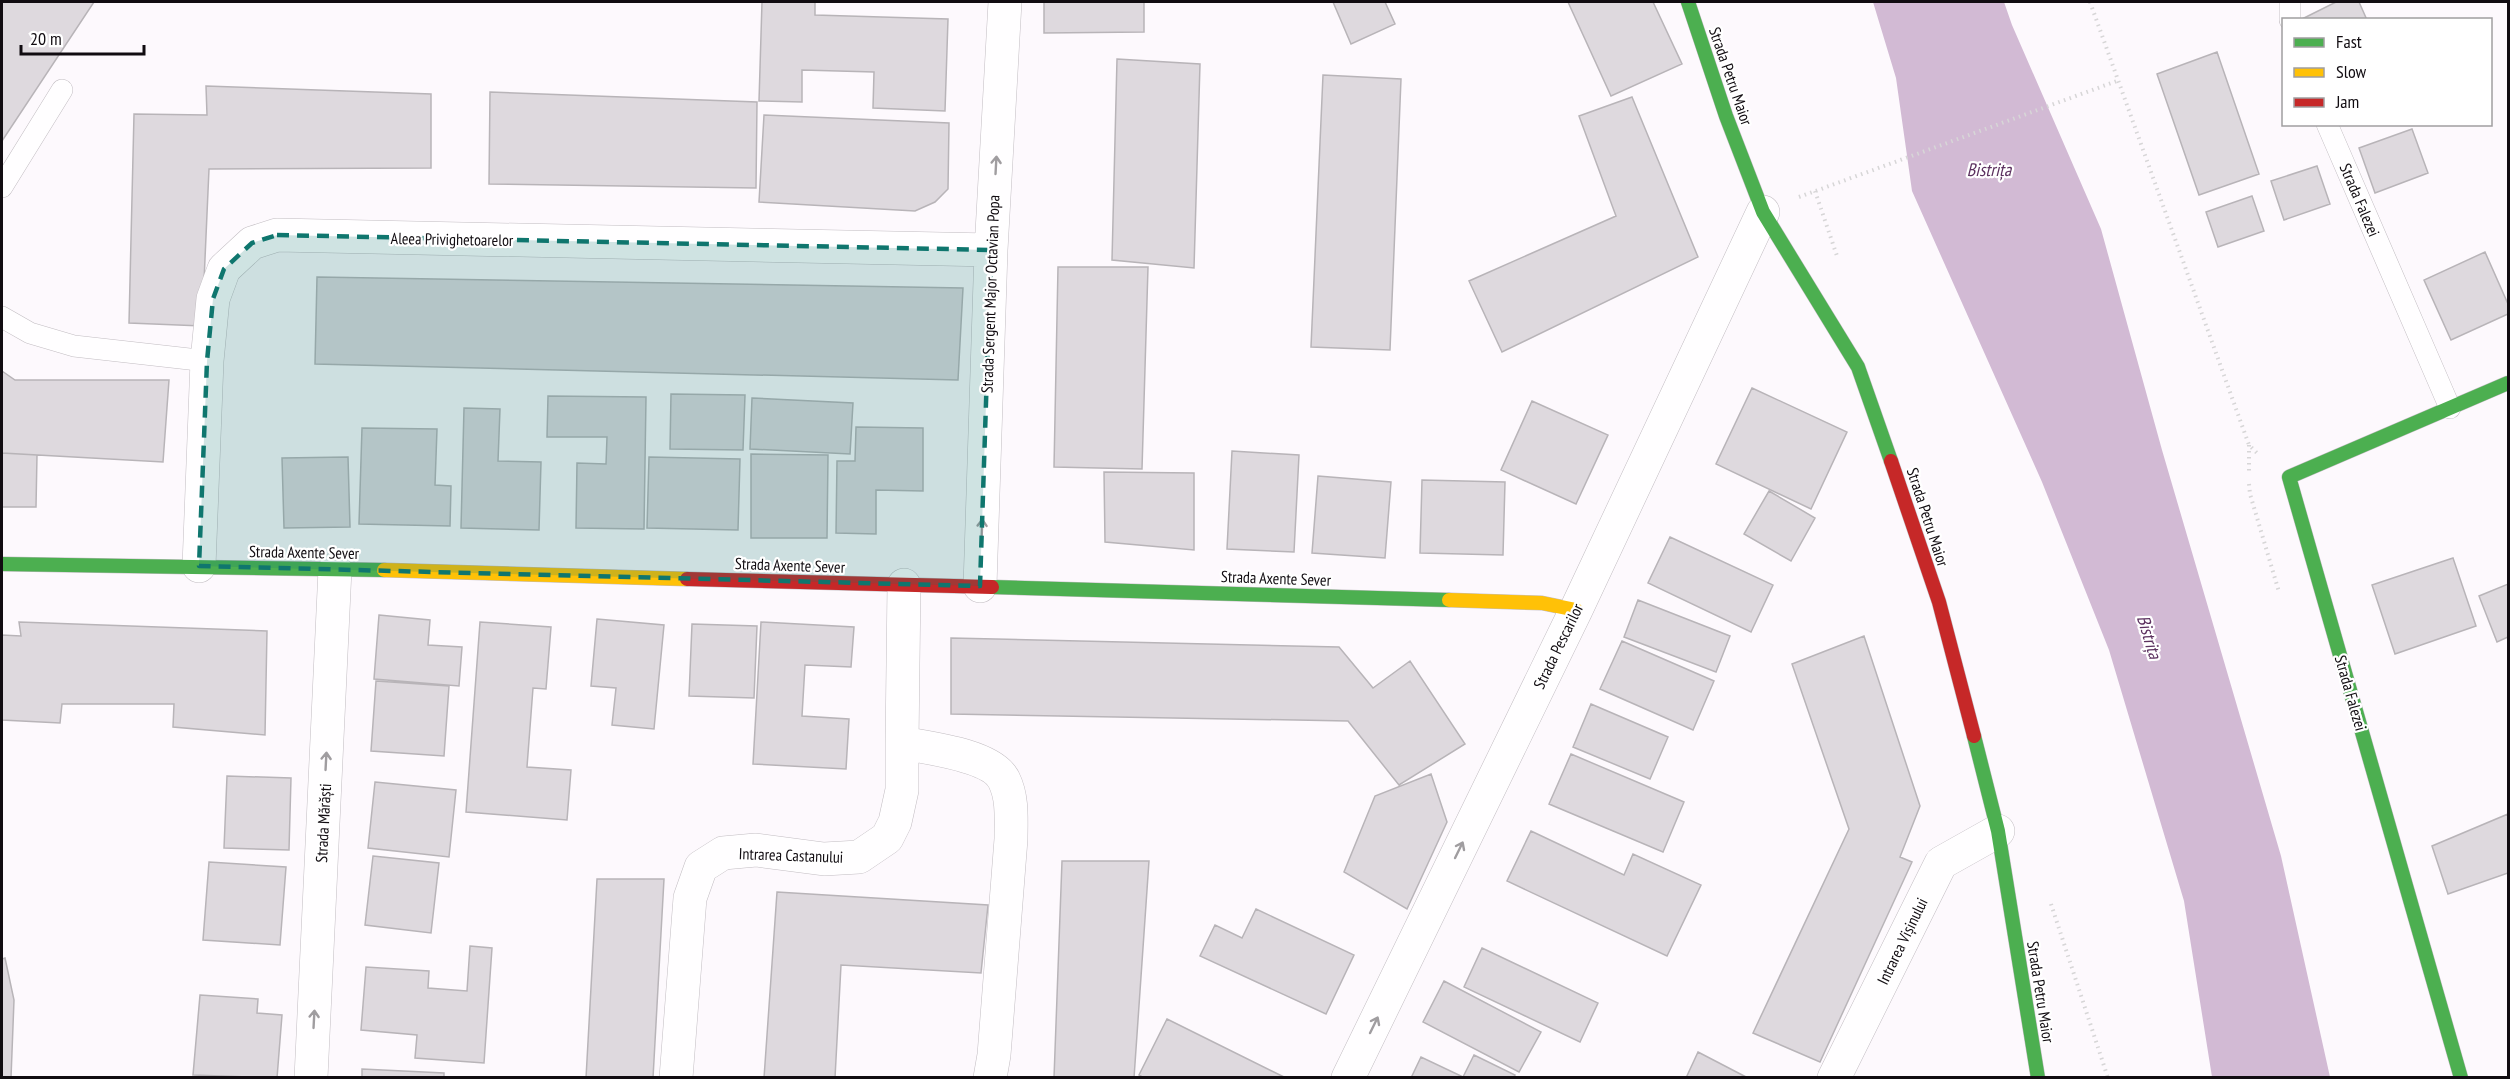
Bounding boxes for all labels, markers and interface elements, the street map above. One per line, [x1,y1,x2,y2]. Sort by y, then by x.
scale bar [21,18,144,56]
legend [2282,18,2492,126]
street label: Strada Petru Maior [1705,24,1757,128]
text: 20 m [30,27,62,50]
text: Fast [2336,30,2362,53]
text: Slow [2336,60,2367,83]
text: Jam [2335,90,2359,113]
one-way arrow [991,156,1002,176]
water label: Bistrița [1967,158,2012,181]
street label: Strada Falezei [2336,160,2384,240]
street label: Strada Sergent Major Octavian Popa [977,194,1003,394]
street label: Aleea Privighetoarelor [391,228,514,250]
street label: Strada Petru Maior [1903,465,1954,569]
one-way arrow [976,518,987,538]
street label: Strada Axente Sever [249,541,360,563]
street label: Strada Axente Sever [735,553,846,577]
street label: Strada Axente Sever [1221,566,1332,590]
street label: Strada Pescarilor [1529,599,1588,692]
water label: Bistrița [2132,612,2167,662]
street label: Strada Falezei [2331,653,2371,733]
one-way arrow [320,752,331,772]
street label: Strada Mărăști [311,783,335,863]
one-way arrow [1454,841,1466,859]
street label: Intrarea Castanului [738,843,844,867]
street label: Intrarea Vișinului [1872,894,1932,988]
street label: Strada Petru Maior [2023,940,2059,1045]
one-way arrow [308,1010,319,1030]
one-way arrow [1368,1016,1380,1034]

